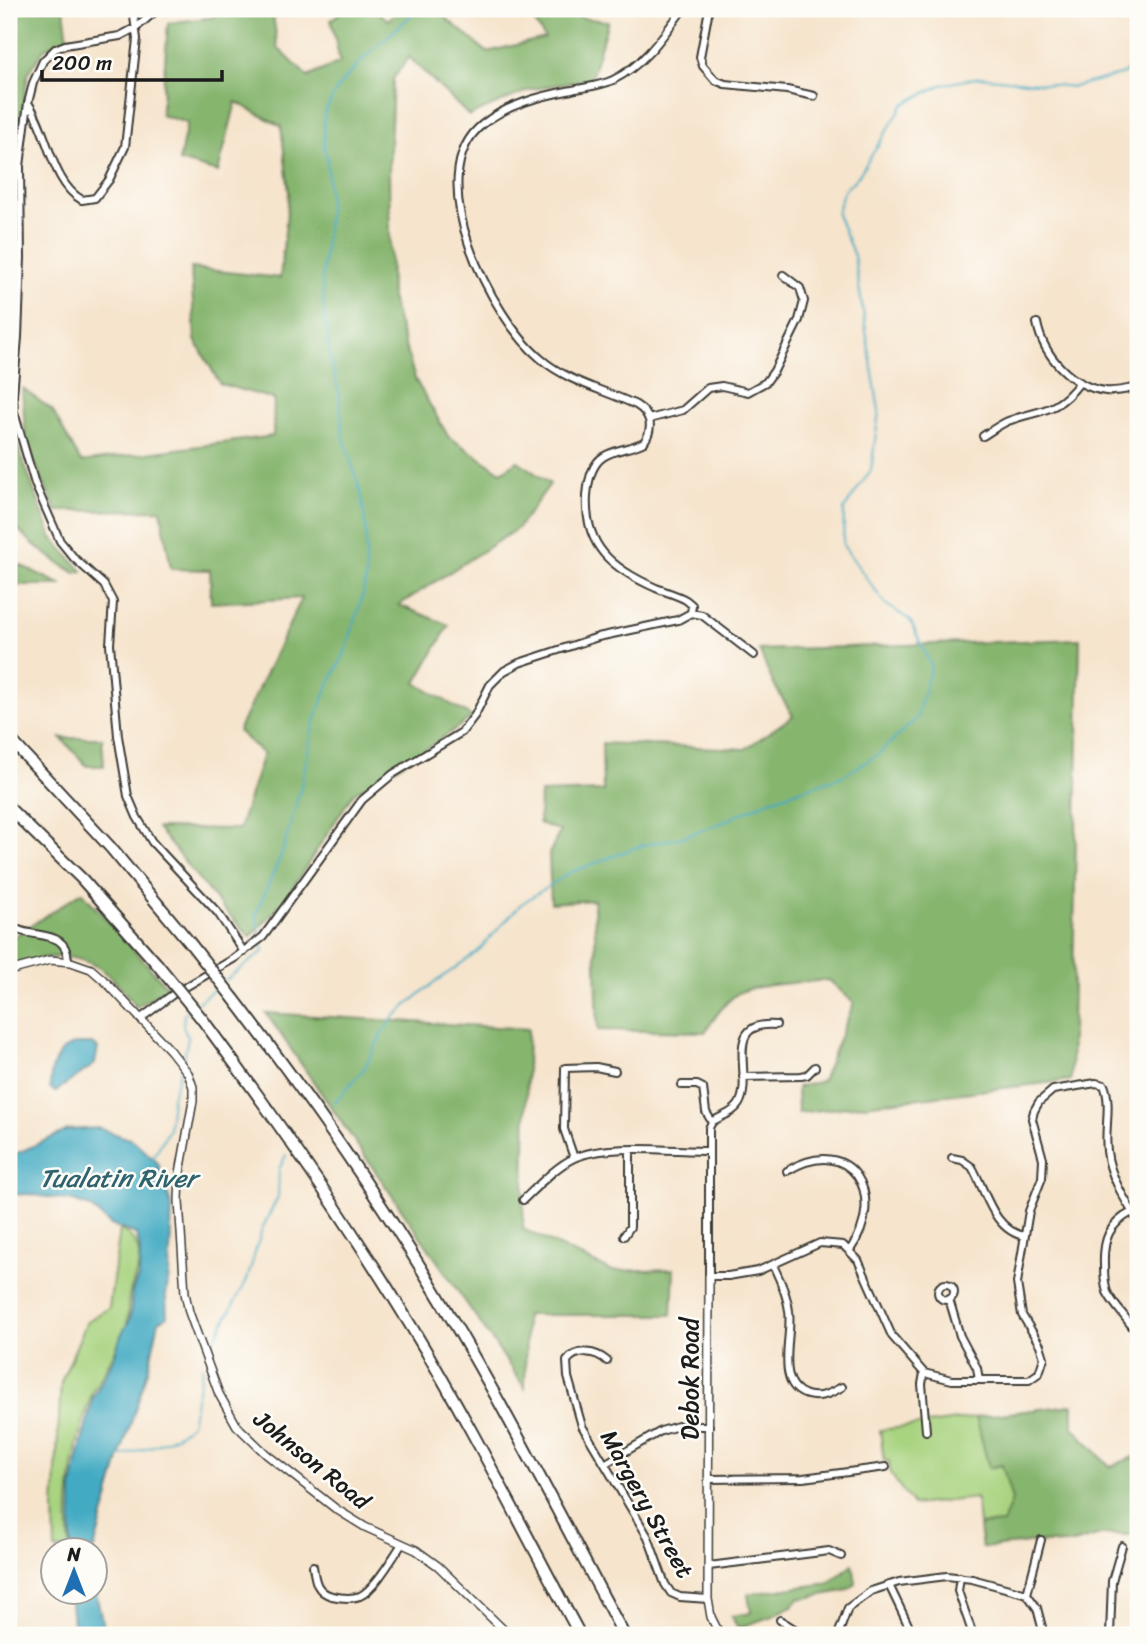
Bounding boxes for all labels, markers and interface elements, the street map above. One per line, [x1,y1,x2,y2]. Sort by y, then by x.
scale bar [42,38,222,82]
text: 200 m [52,44,112,82]
water label: Tualatin River [39,1155,201,1201]
street label: Debok Road [669,1317,711,1440]
street label: Johnson Road [243,1399,381,1522]
street label: Margery Street [589,1422,705,1586]
north arrow [38,1536,108,1606]
text: N [66,1538,81,1571]

